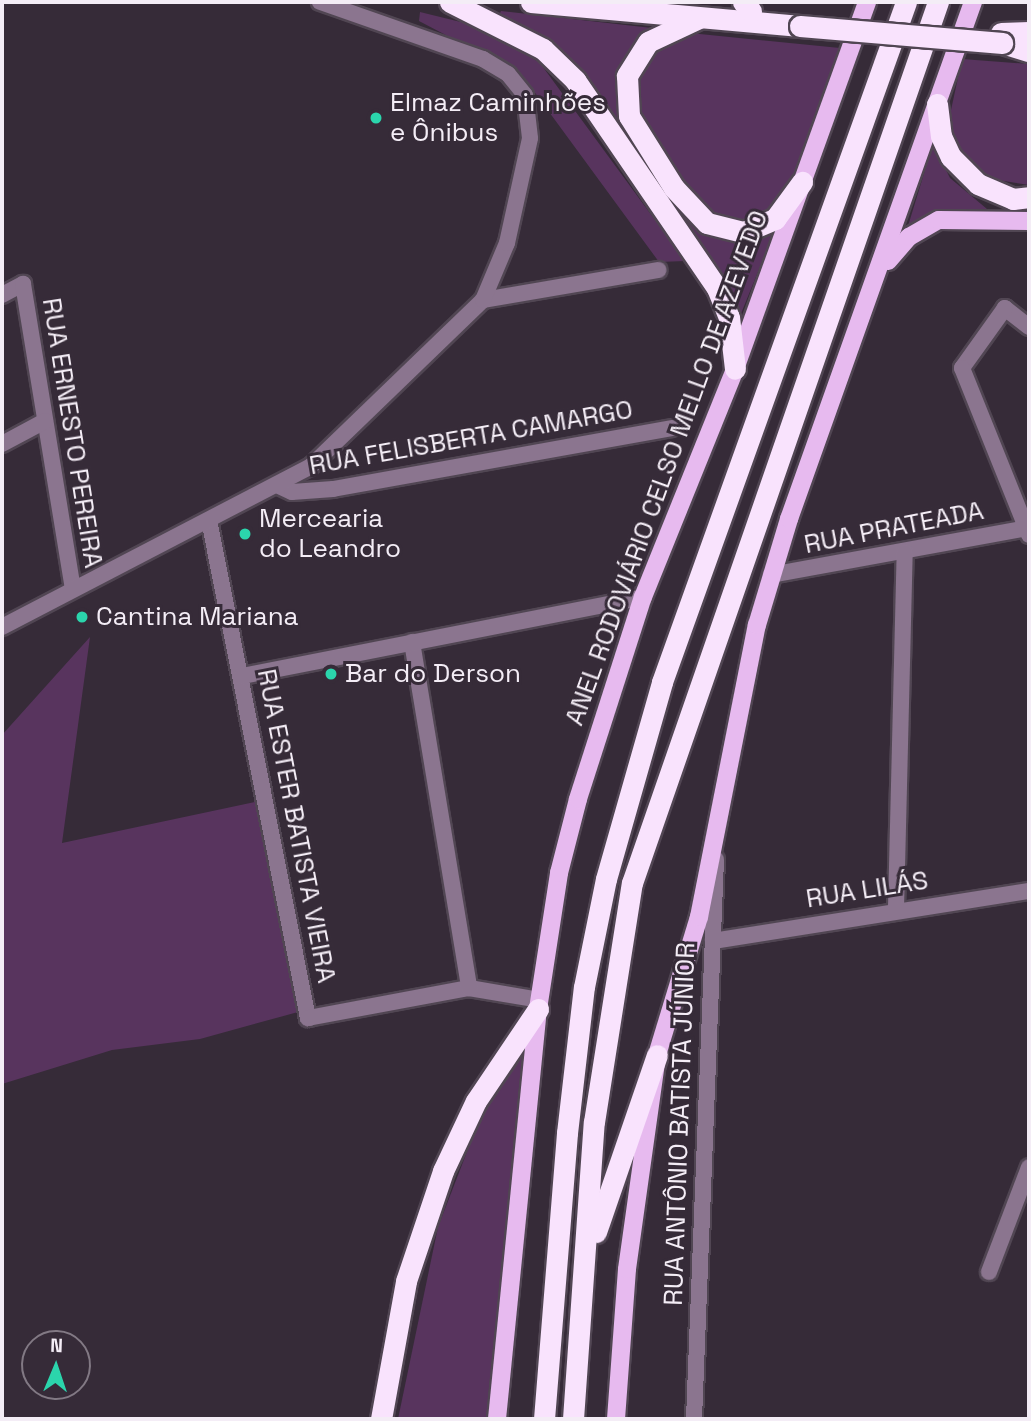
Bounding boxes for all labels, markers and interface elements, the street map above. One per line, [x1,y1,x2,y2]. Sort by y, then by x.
place label: Elmaz Caminhões e Ônibus [390,87,606,148]
marker: Elmaz Caminhões e Ônibus [368,110,384,126]
street label: ANEL RODOVIÁRIO CELSO MELLO DE AZEVEDO [559,206,775,730]
street label: RUA ERNESTO PEREIRA [35,295,109,571]
street label: RUA FELISBERTA CAMARGO [307,394,635,482]
street label: RUA PRATEADA [801,495,987,561]
place label: Mercearia do Leandro [259,503,401,564]
marker: Mercearia do Leandro [237,526,253,542]
place label: Cantina Mariana [96,601,299,633]
marker: Cantina Mariana [74,609,90,625]
place label: Bar do Derson [345,658,521,690]
street label: RUA ESTER BATISTA VIEIRA [250,666,342,986]
marker: Bar do Derson [323,666,339,682]
street label: RUA LILÁS [804,865,930,915]
street label: RUA ANTÔNIO BATISTA JÚNIOR [658,941,702,1307]
north arrow [21,1330,91,1400]
text: N [50,1333,63,1358]

